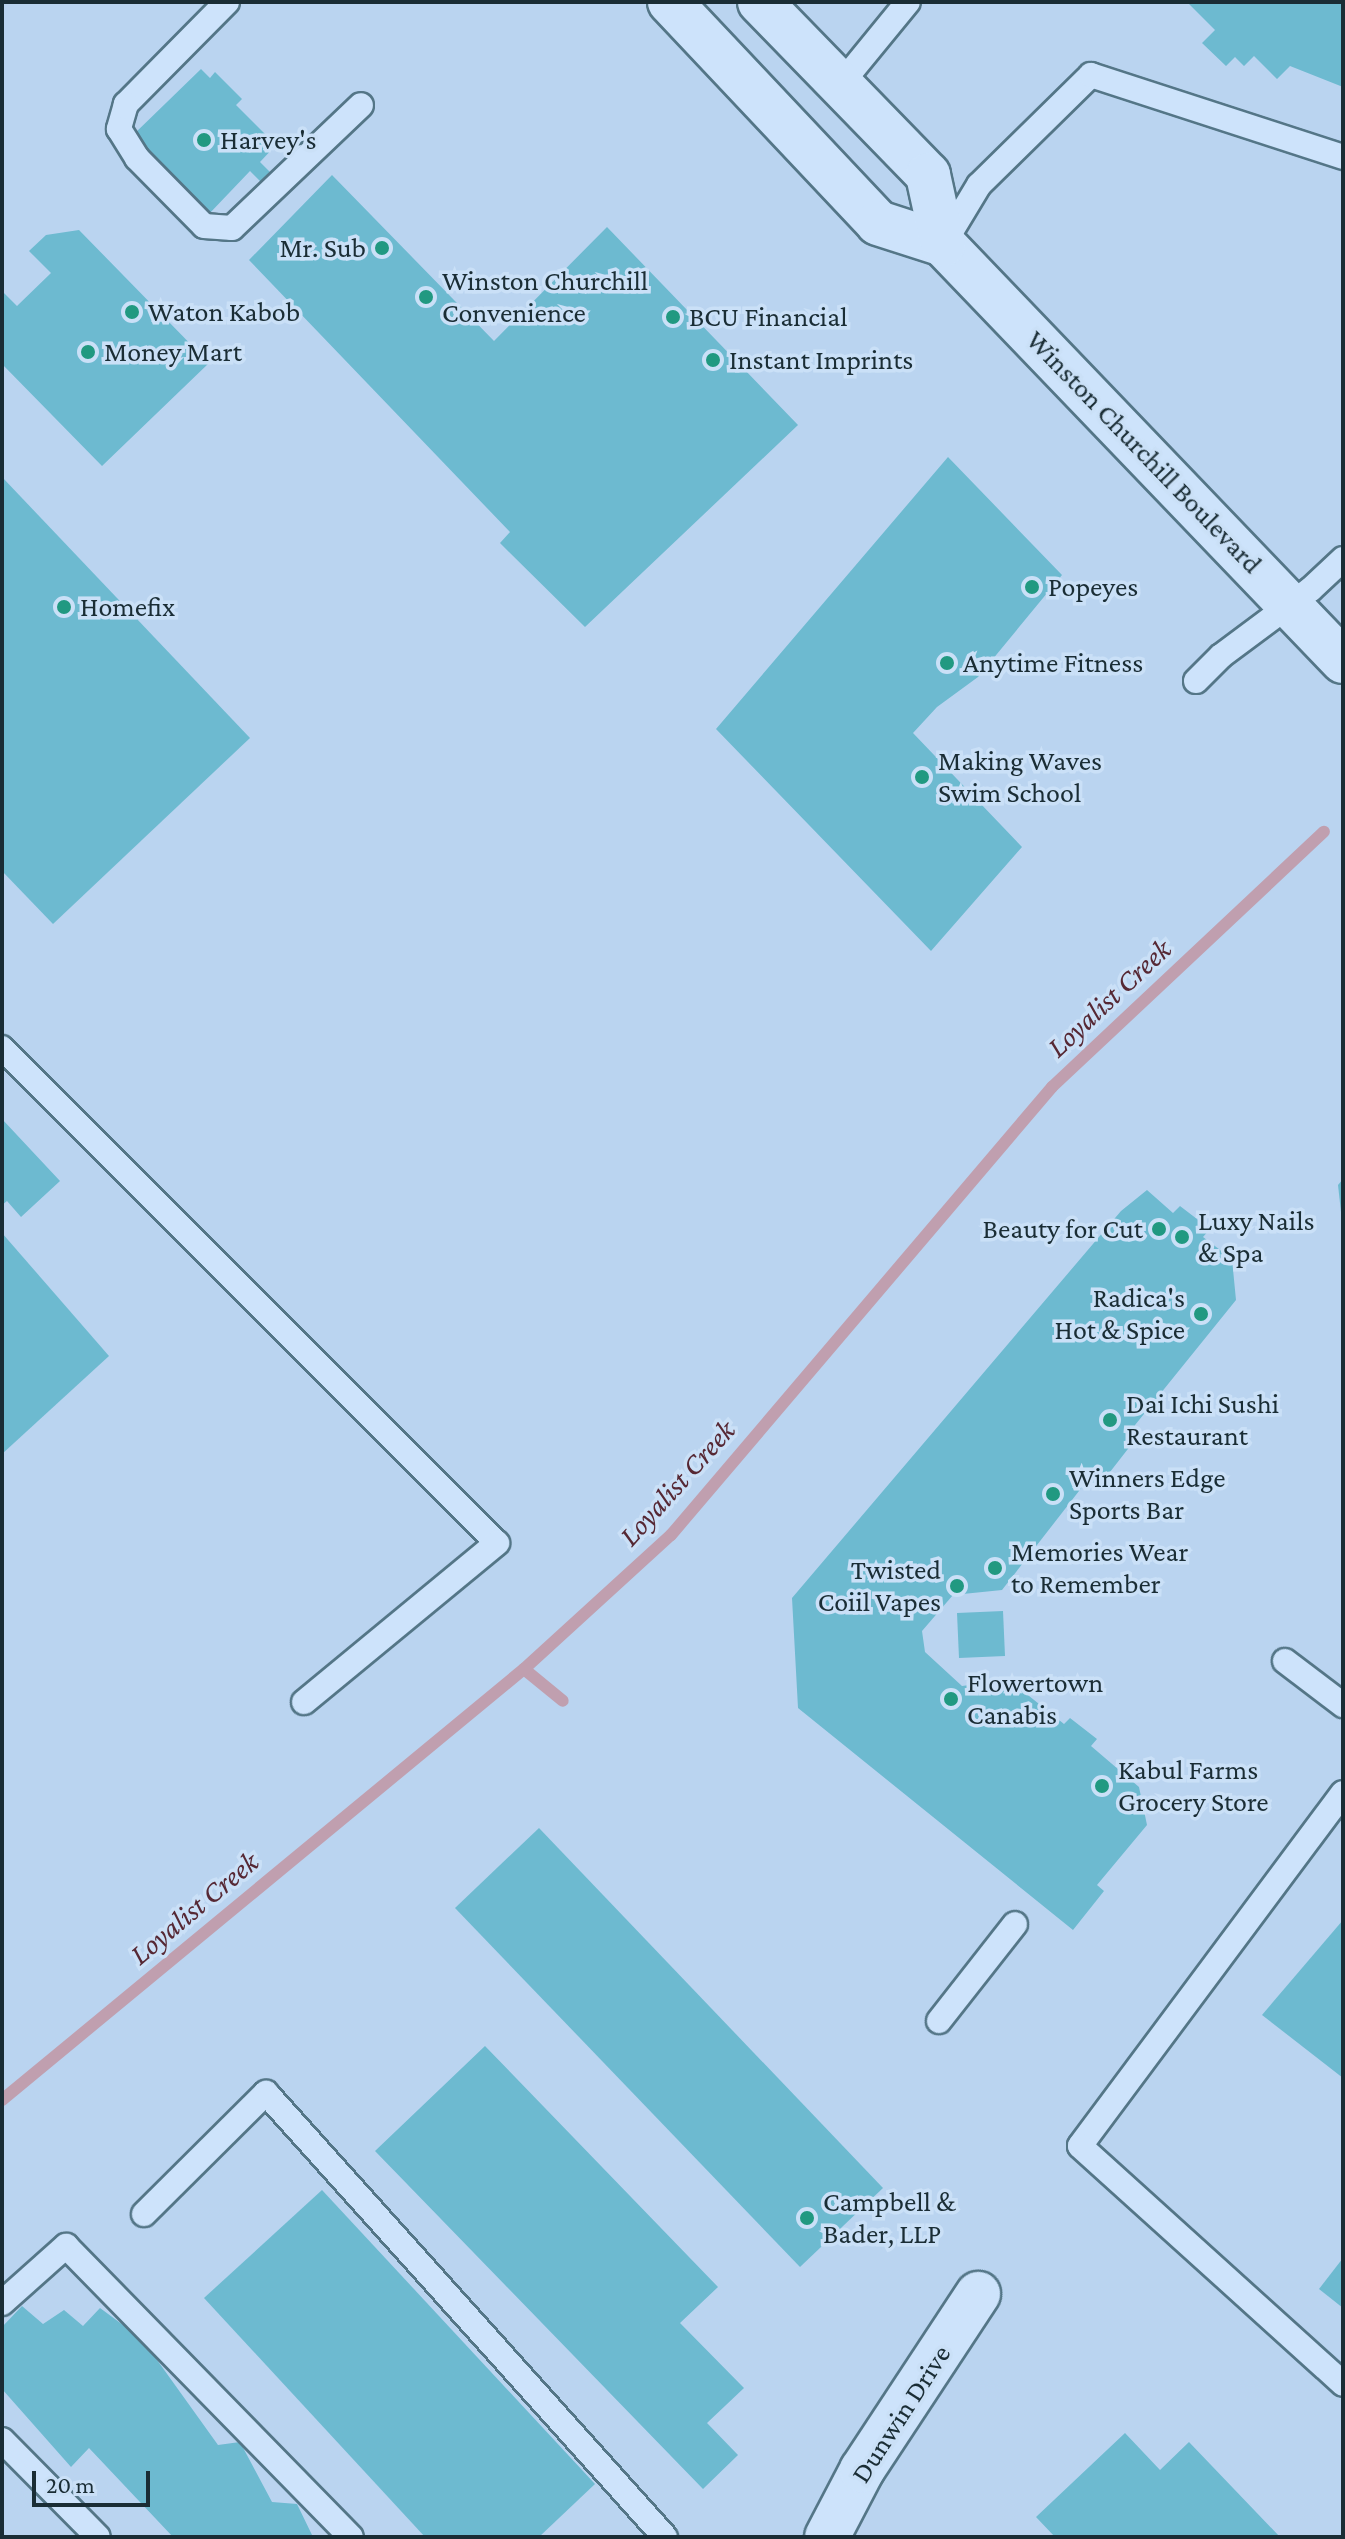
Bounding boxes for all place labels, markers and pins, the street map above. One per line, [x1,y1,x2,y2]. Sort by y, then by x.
place label: Harvey's [220,123,317,157]
marker: Harvey's [195,131,213,149]
place label: Mr. Sub [279,231,366,265]
marker: Mr. Sub [373,239,391,257]
place label: Winston Churchill Convenience [442,264,648,330]
marker: Winston Churchill Convenience [417,288,435,306]
place label: Waton Kabob [148,295,300,329]
place label: BCU Financial [689,300,848,334]
marker: Waton Kabob [123,303,141,321]
marker: BCU Financial [664,308,682,326]
place label: Money Mart [104,335,242,369]
marker: Money Mart [79,343,97,361]
place label: Instant Imprints [729,343,913,377]
marker: Instant Imprints [704,351,722,369]
place label: Popeyes [1048,570,1138,604]
marker: Popeyes [1023,578,1041,596]
place label: Homefix [80,590,175,624]
marker: Homefix [55,598,73,616]
place label: Anytime Fitness [963,646,1143,680]
marker: Anytime Fitness [938,654,956,672]
place label: Making Waves Swim School [938,744,1102,810]
marker: Making Waves Swim School [913,768,931,786]
place label: Luxy Nails & Spa [1198,1204,1314,1270]
place label: Beauty for Cut [983,1212,1143,1246]
marker: Beauty for Cut [1150,1220,1168,1238]
marker: Luxy Nails & Spa [1173,1228,1191,1246]
place label: Radica's Hot & Spice [1055,1281,1185,1347]
marker: Radica's Hot & Spice [1192,1305,1210,1323]
place label: Dai Ichi Sushi Restaurant [1126,1387,1279,1453]
marker: Dai Ichi Sushi Restaurant [1101,1411,1119,1429]
place label: Winners Edge Sports Bar [1069,1461,1226,1527]
marker: Winners Edge Sports Bar [1044,1485,1062,1503]
place label: Memories Wear to Remember [1011,1535,1189,1601]
place label: Twisted Coiil Vapes [818,1553,941,1619]
marker: Memories Wear to Remember [986,1559,1004,1577]
marker: Twisted Coiil Vapes [948,1577,966,1595]
place label: Flowertown Canabis [967,1666,1103,1732]
marker: Flowertown Canabis [942,1690,960,1708]
place label: Kabul Farms Grocery Store [1118,1753,1269,1819]
marker: Kabul Farms Grocery Store [1093,1777,1111,1795]
place label: Campbell & Bader, LLP [823,2185,956,2251]
marker: Campbell & Bader, LLP [798,2209,816,2227]

